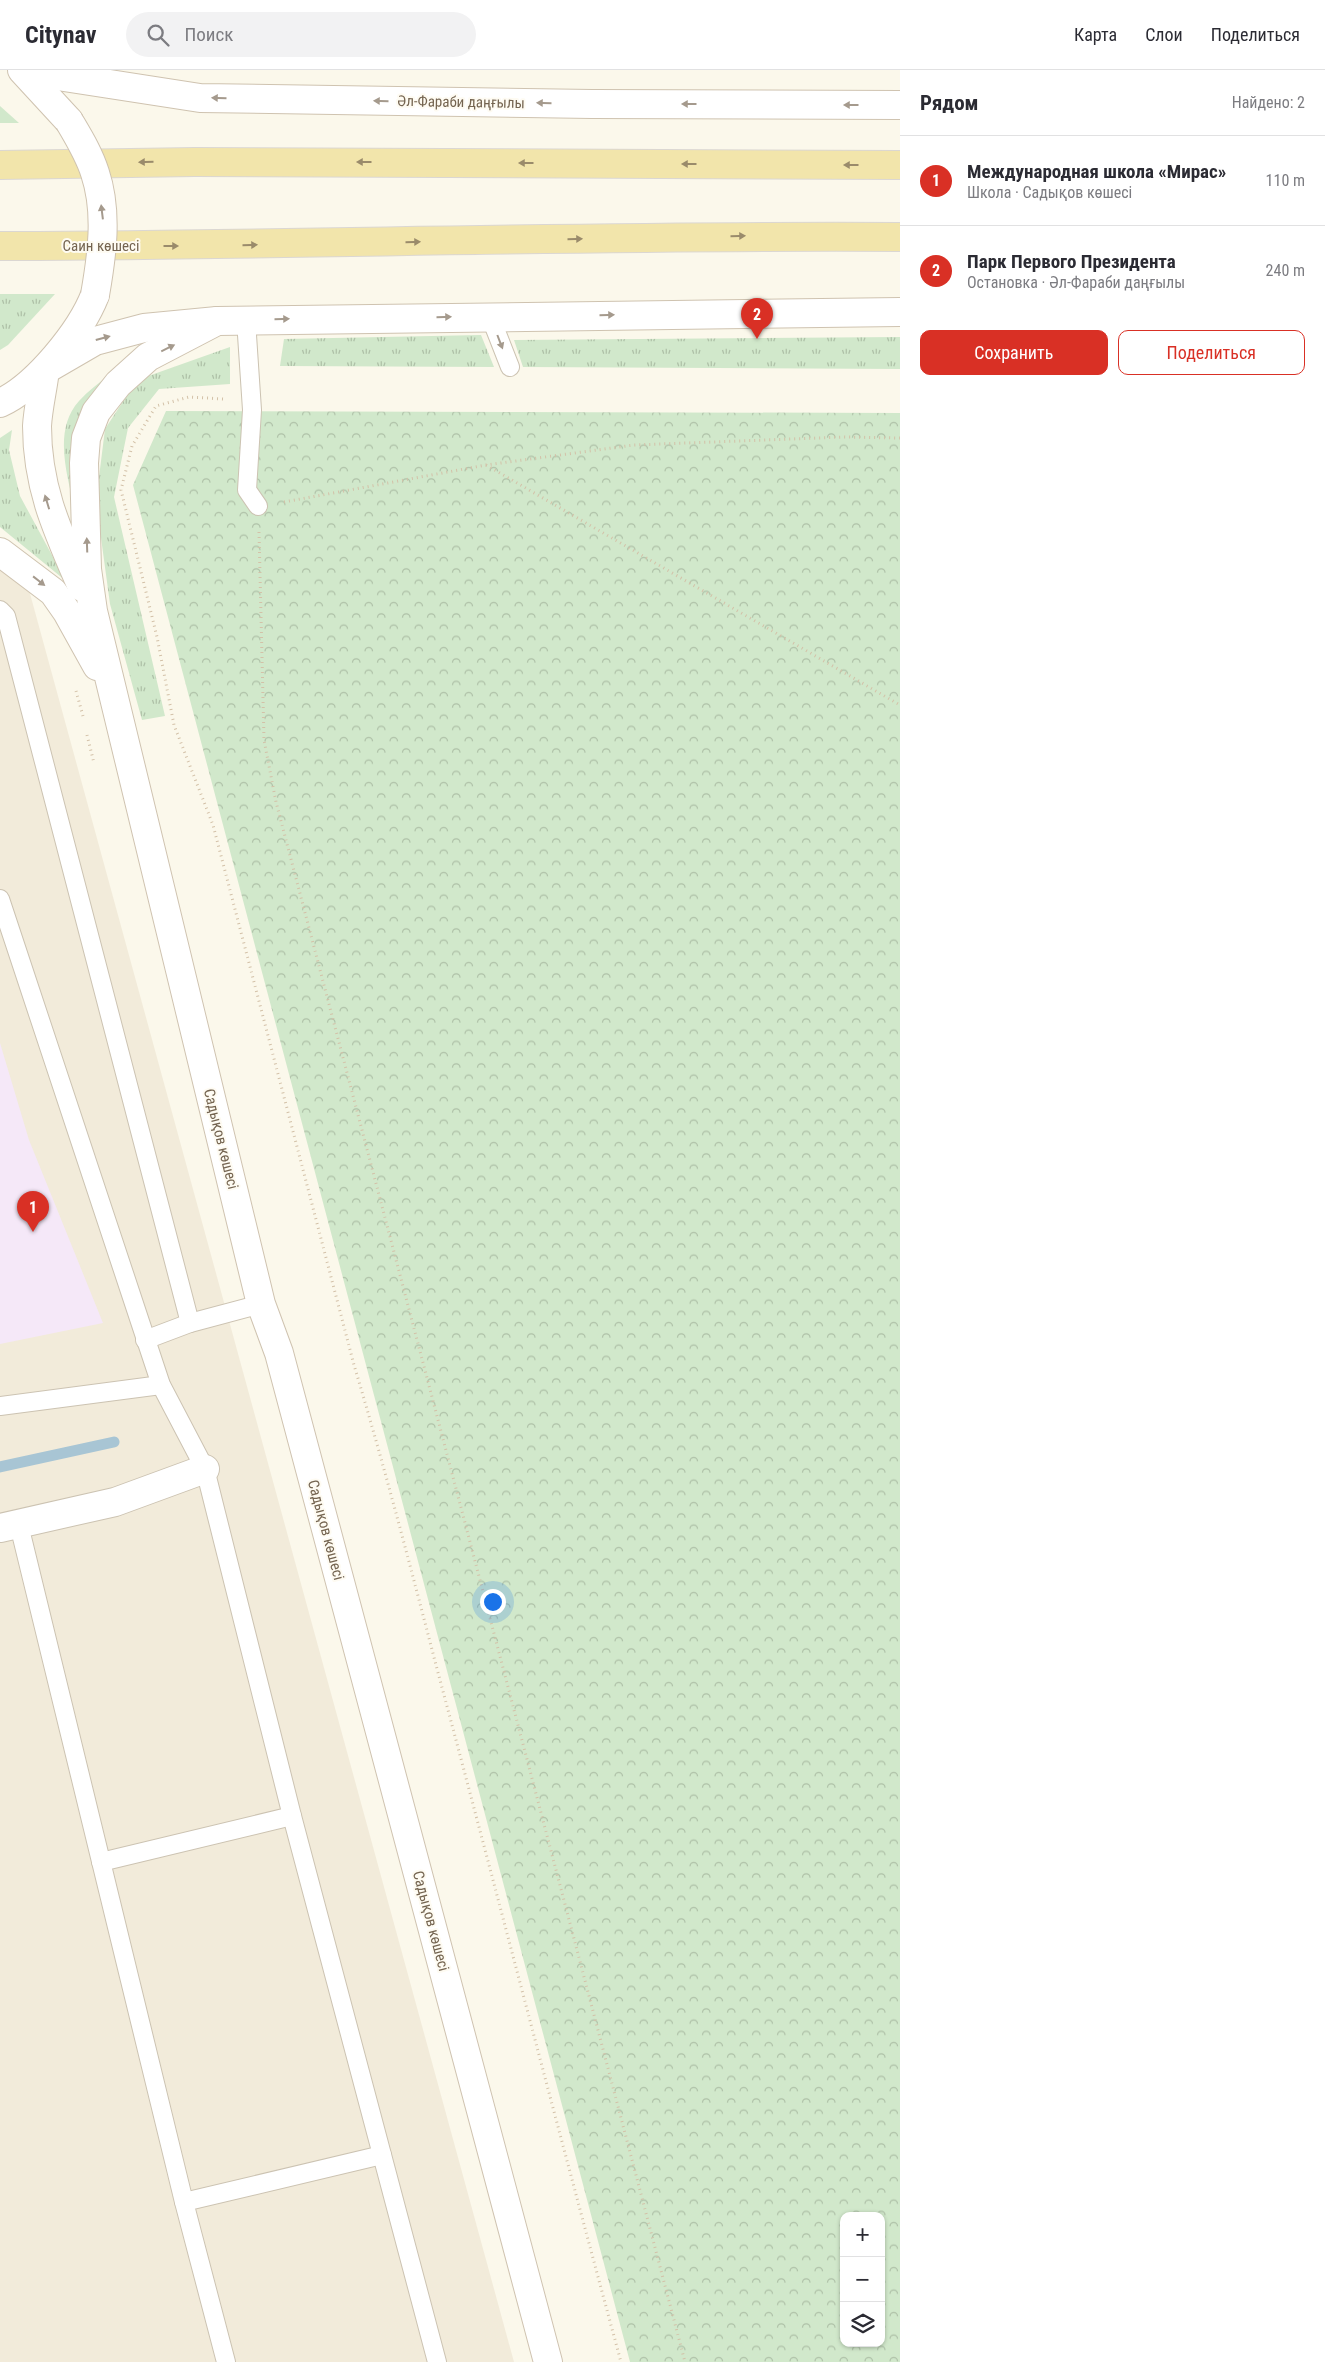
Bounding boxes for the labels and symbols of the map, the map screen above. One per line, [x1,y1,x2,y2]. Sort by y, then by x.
street label: Әл-Фараби даңғылы [397,92,525,112]
one-way arrow [210,94,226,102]
one-way arrow [373,97,389,105]
one-way arrow [535,99,551,107]
one-way arrow [681,100,697,108]
one-way arrow [843,101,859,109]
one-way arrow [138,158,154,166]
one-way arrow [356,158,372,166]
one-way arrow [518,159,534,167]
one-way arrow [681,160,697,168]
one-way arrow [843,161,859,169]
one-way arrow [98,203,106,219]
one-way arrow [730,232,746,240]
one-way arrow [568,235,584,243]
street label: Саин көшесі [63,237,139,255]
one-way arrow [405,238,421,246]
one-way arrow [243,241,259,249]
one-way arrow [163,242,179,250]
pin: 2 [741,298,773,339]
one-way arrow [599,311,615,319]
one-way arrow [436,313,452,321]
one-way arrow [274,315,290,323]
one-way arrow [96,334,111,342]
one-way arrow [496,335,504,350]
one-way arrow [161,343,175,351]
one-way arrow [43,494,50,509]
one-way arrow [82,537,90,553]
one-way arrow [33,576,46,586]
street label: Садықов көшесі [200,1087,242,1191]
pin: 1 [17,1191,49,1232]
street label: Садықов көшесі [304,1478,348,1582]
your location [480,1589,506,1615]
street label: Садықов көшесі [409,1869,453,1973]

